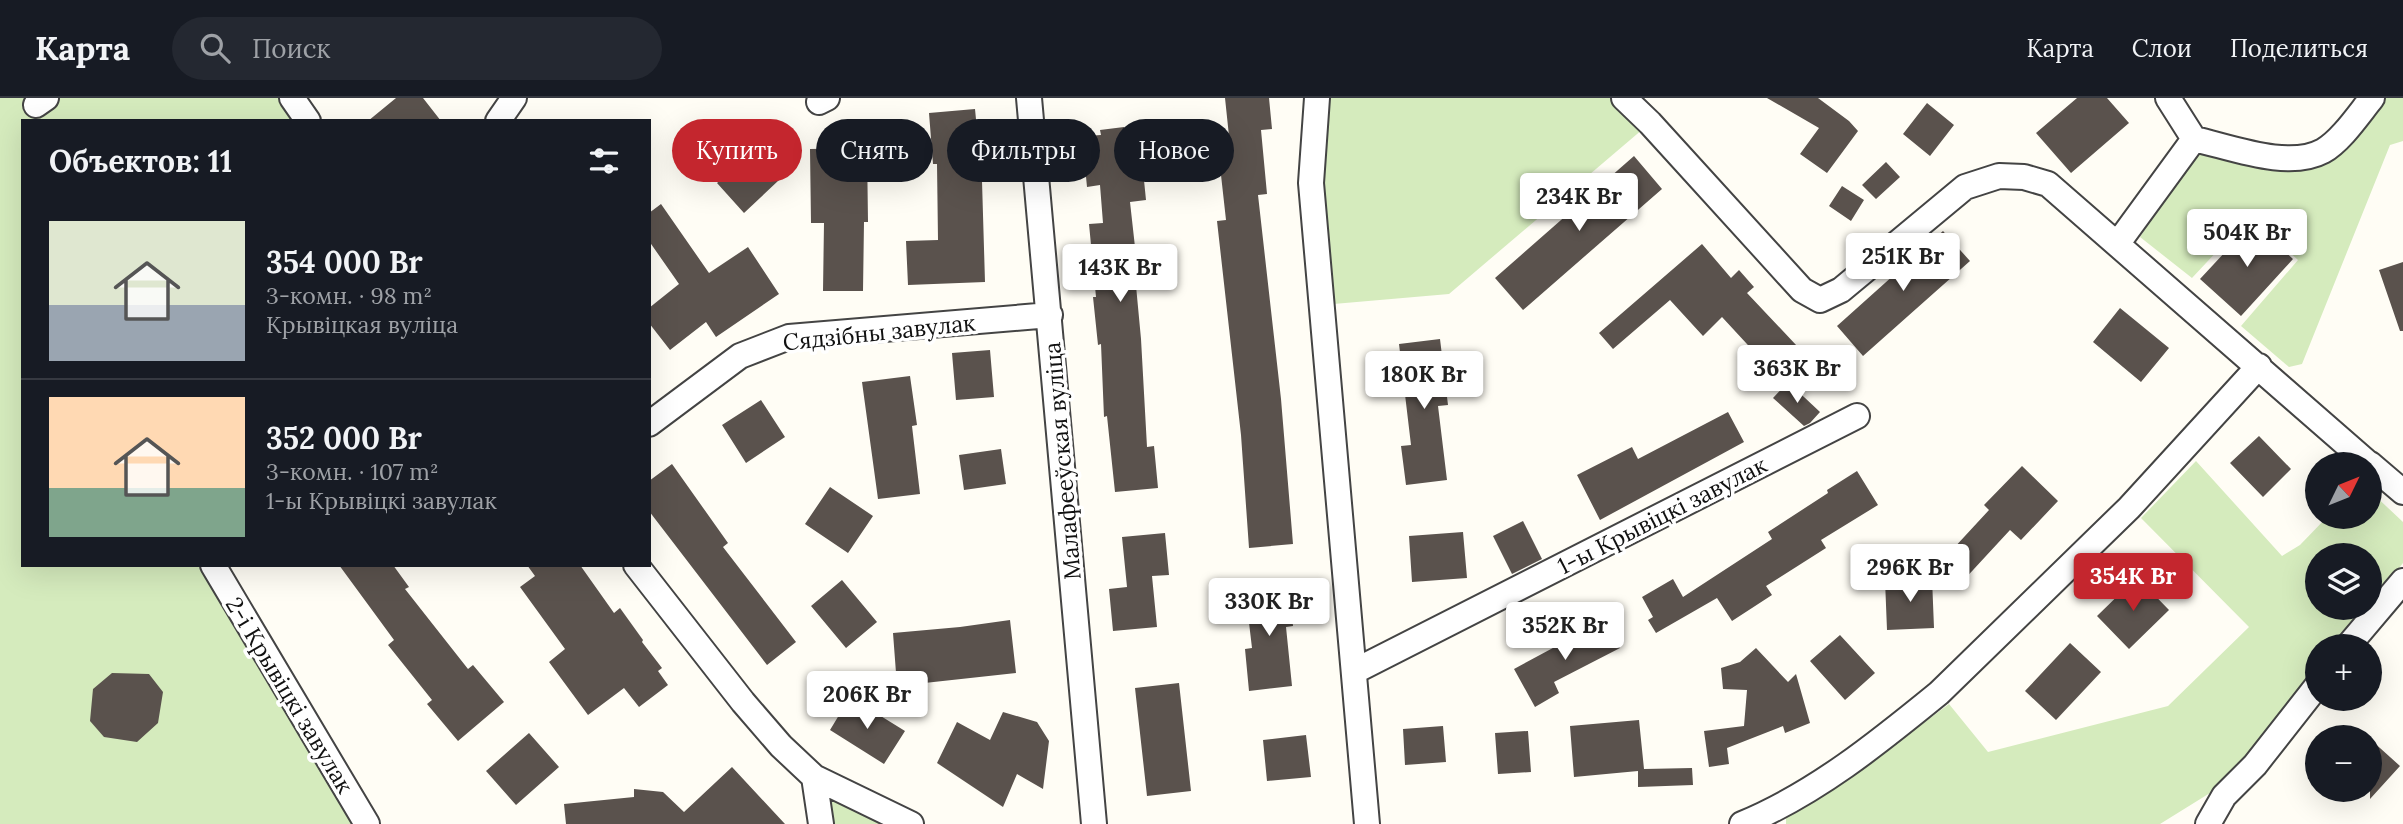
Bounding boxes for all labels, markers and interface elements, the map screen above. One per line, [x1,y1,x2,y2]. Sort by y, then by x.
search box [172,17,662,80]
text: Карта [35,27,130,69]
icon: search [196,29,234,67]
text: Поиск [252,32,331,65]
text: Карта [2026,33,2094,64]
text: Слои [2132,33,2192,64]
text: Поделиться [2230,33,2368,64]
chip: Купить [672,119,802,182]
chip: Снять [816,119,933,182]
chip: Фильтры [947,119,1100,182]
chip: Новое [1114,119,1234,182]
text: Объектов: 11 [49,142,232,180]
icon: filters [585,142,623,180]
pin: 234K Br [1514,174,1644,233]
text: 234K Br [1536,181,1622,210]
pin: 504K Br [2182,209,2312,269]
text: 504K Br [2203,217,2291,246]
pin: 251K Br [1838,234,1968,293]
text: 251K Br [1862,241,1944,270]
text: 354 000 Br [266,243,423,281]
pin: 143K Br [1055,244,1185,304]
icon: home [105,249,189,333]
text: 143K Br [1078,252,1162,281]
text: 3-комн. · 98 m² [266,281,432,310]
street label: Сядзібны завулак [781,307,977,357]
text: Крывіцкая вуліца [266,310,458,339]
street label: Малафееўская вуліца [1037,341,1087,581]
pin: 363K Br [1732,345,1862,405]
pin: 180K Br [1359,352,1489,411]
text: 363K Br [1753,353,1841,382]
text: 180K Br [1381,359,1467,388]
text: 352 000 Br [266,419,422,457]
icon: home [105,425,189,509]
street label: 1-ы Крывіцкі завулак [1553,449,1772,580]
north arrow [2305,452,2382,528]
map controls [2305,452,2382,802]
text: 3-комн. · 107 m² [266,457,439,486]
text: 1-ы Крывіцкі завулак [266,486,497,515]
button: layers [2305,543,2382,620]
pin: 296K Br [1845,545,1975,604]
text: 296K Br [1866,552,1954,581]
pin: 354K Br [2068,554,2198,613]
text: 354K Br [2090,561,2176,590]
pin: 330K Br [1204,578,1334,638]
text: 330K Br [1225,586,1313,615]
street label: 2-і Крывіцкі завулак [220,592,360,799]
pin: 352K Br [1500,602,1630,662]
text: 352K Br [1522,610,1608,639]
button: + [2305,634,2382,711]
pin: 206K Br [802,672,932,731]
text: 206K Br [823,679,911,708]
button: − [2305,725,2382,802]

